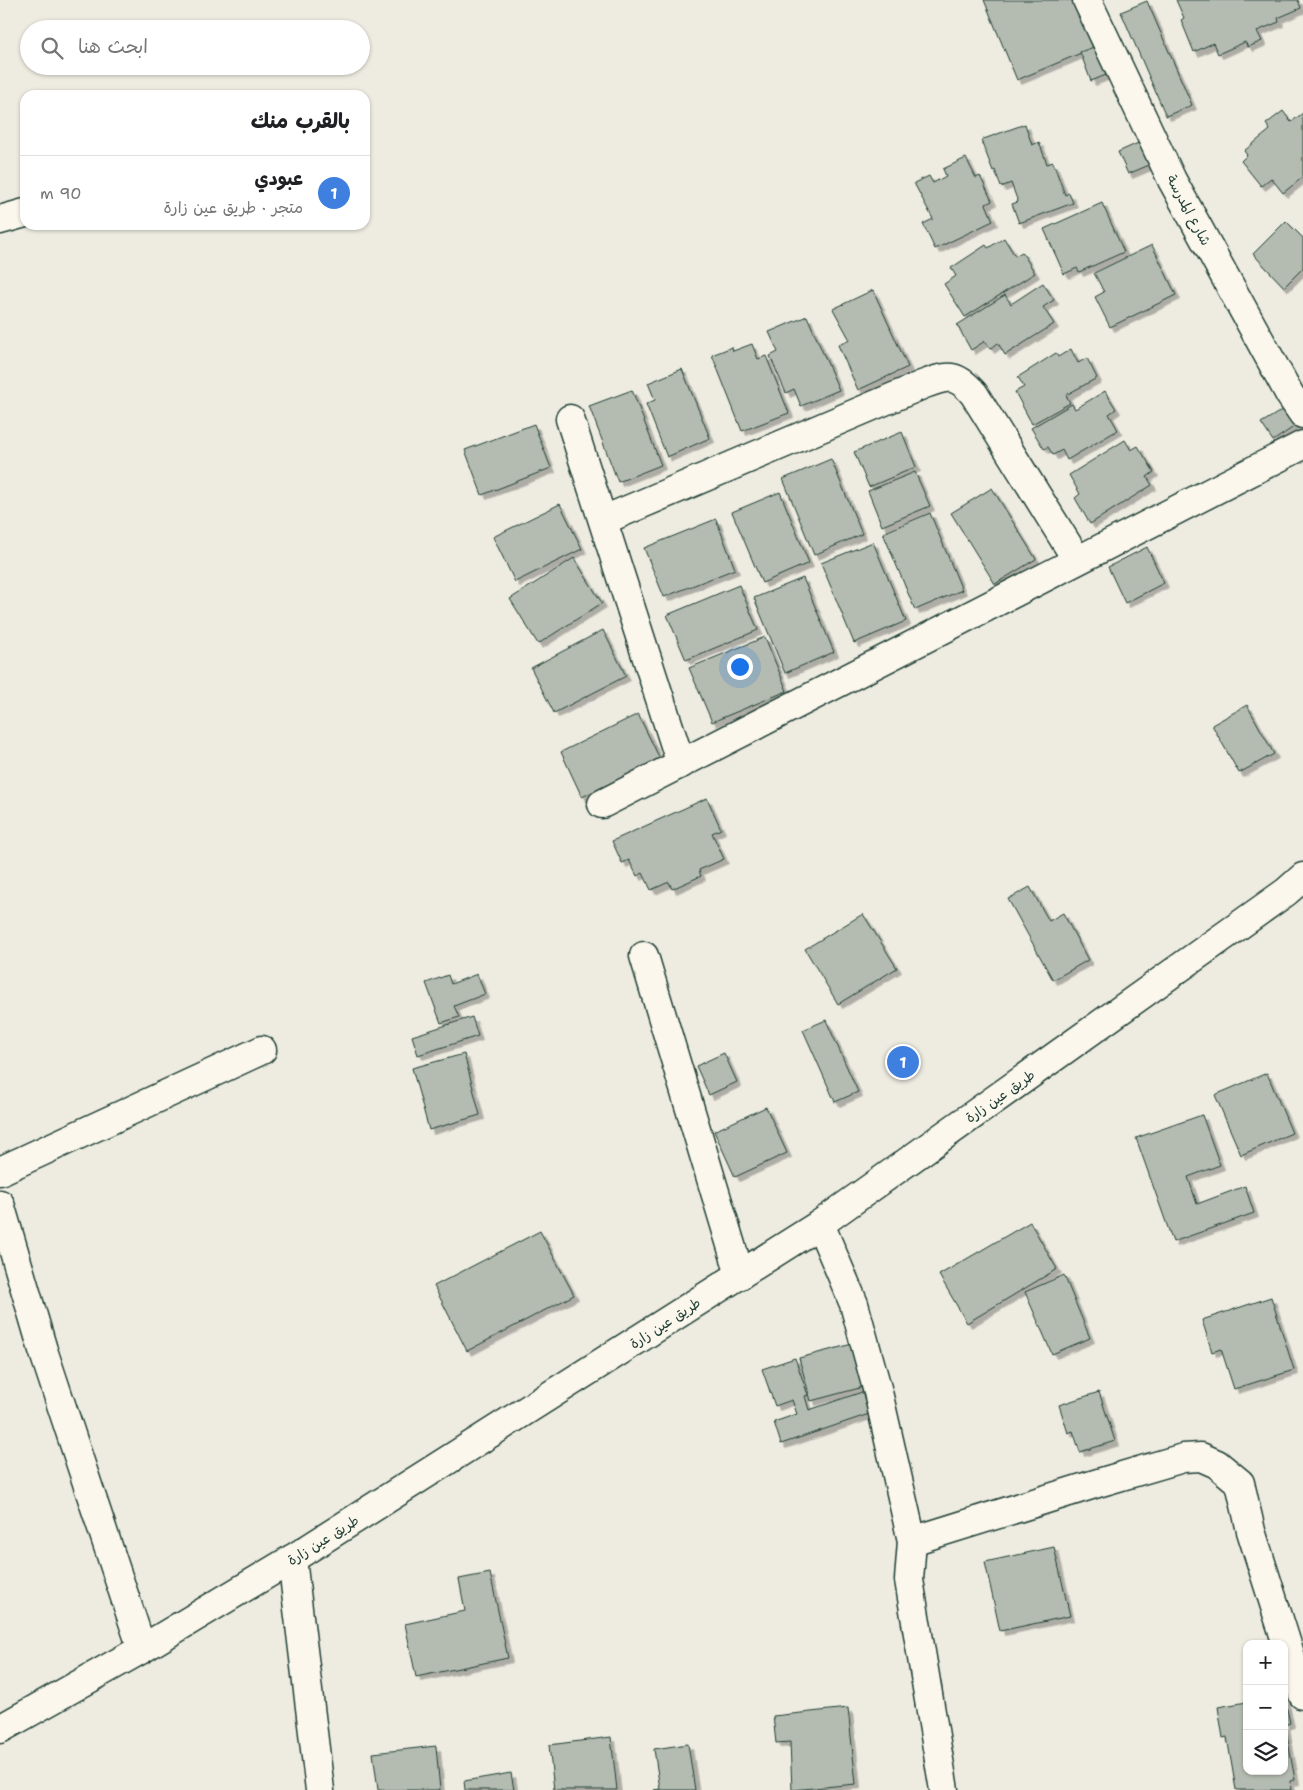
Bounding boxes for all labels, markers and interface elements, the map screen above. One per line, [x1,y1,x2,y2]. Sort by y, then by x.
search box [20,20,370,75]
icon: search [38,34,66,62]
text: ابحث هنا [78,34,148,59]
text: بالقرب منك [251,107,350,135]
text: عبودي [255,166,303,191]
street label: شارع المدرسة [1162,171,1215,249]
text: 90 m [40,183,81,204]
text: 1 [330,183,338,204]
text: متجر · طريق عين زارة [164,197,303,218]
your location [727,654,753,680]
pin: 1 [887,1043,919,1081]
street label: طريق عين زارة [962,1065,1038,1127]
street label: طريق عين زارة [626,1293,704,1353]
street label: طريق عين زارة [284,1511,362,1569]
map controls [1243,1640,1288,1775]
button: + [1243,1640,1288,1685]
button: − [1243,1685,1288,1730]
button: layers [1243,1730,1288,1775]

